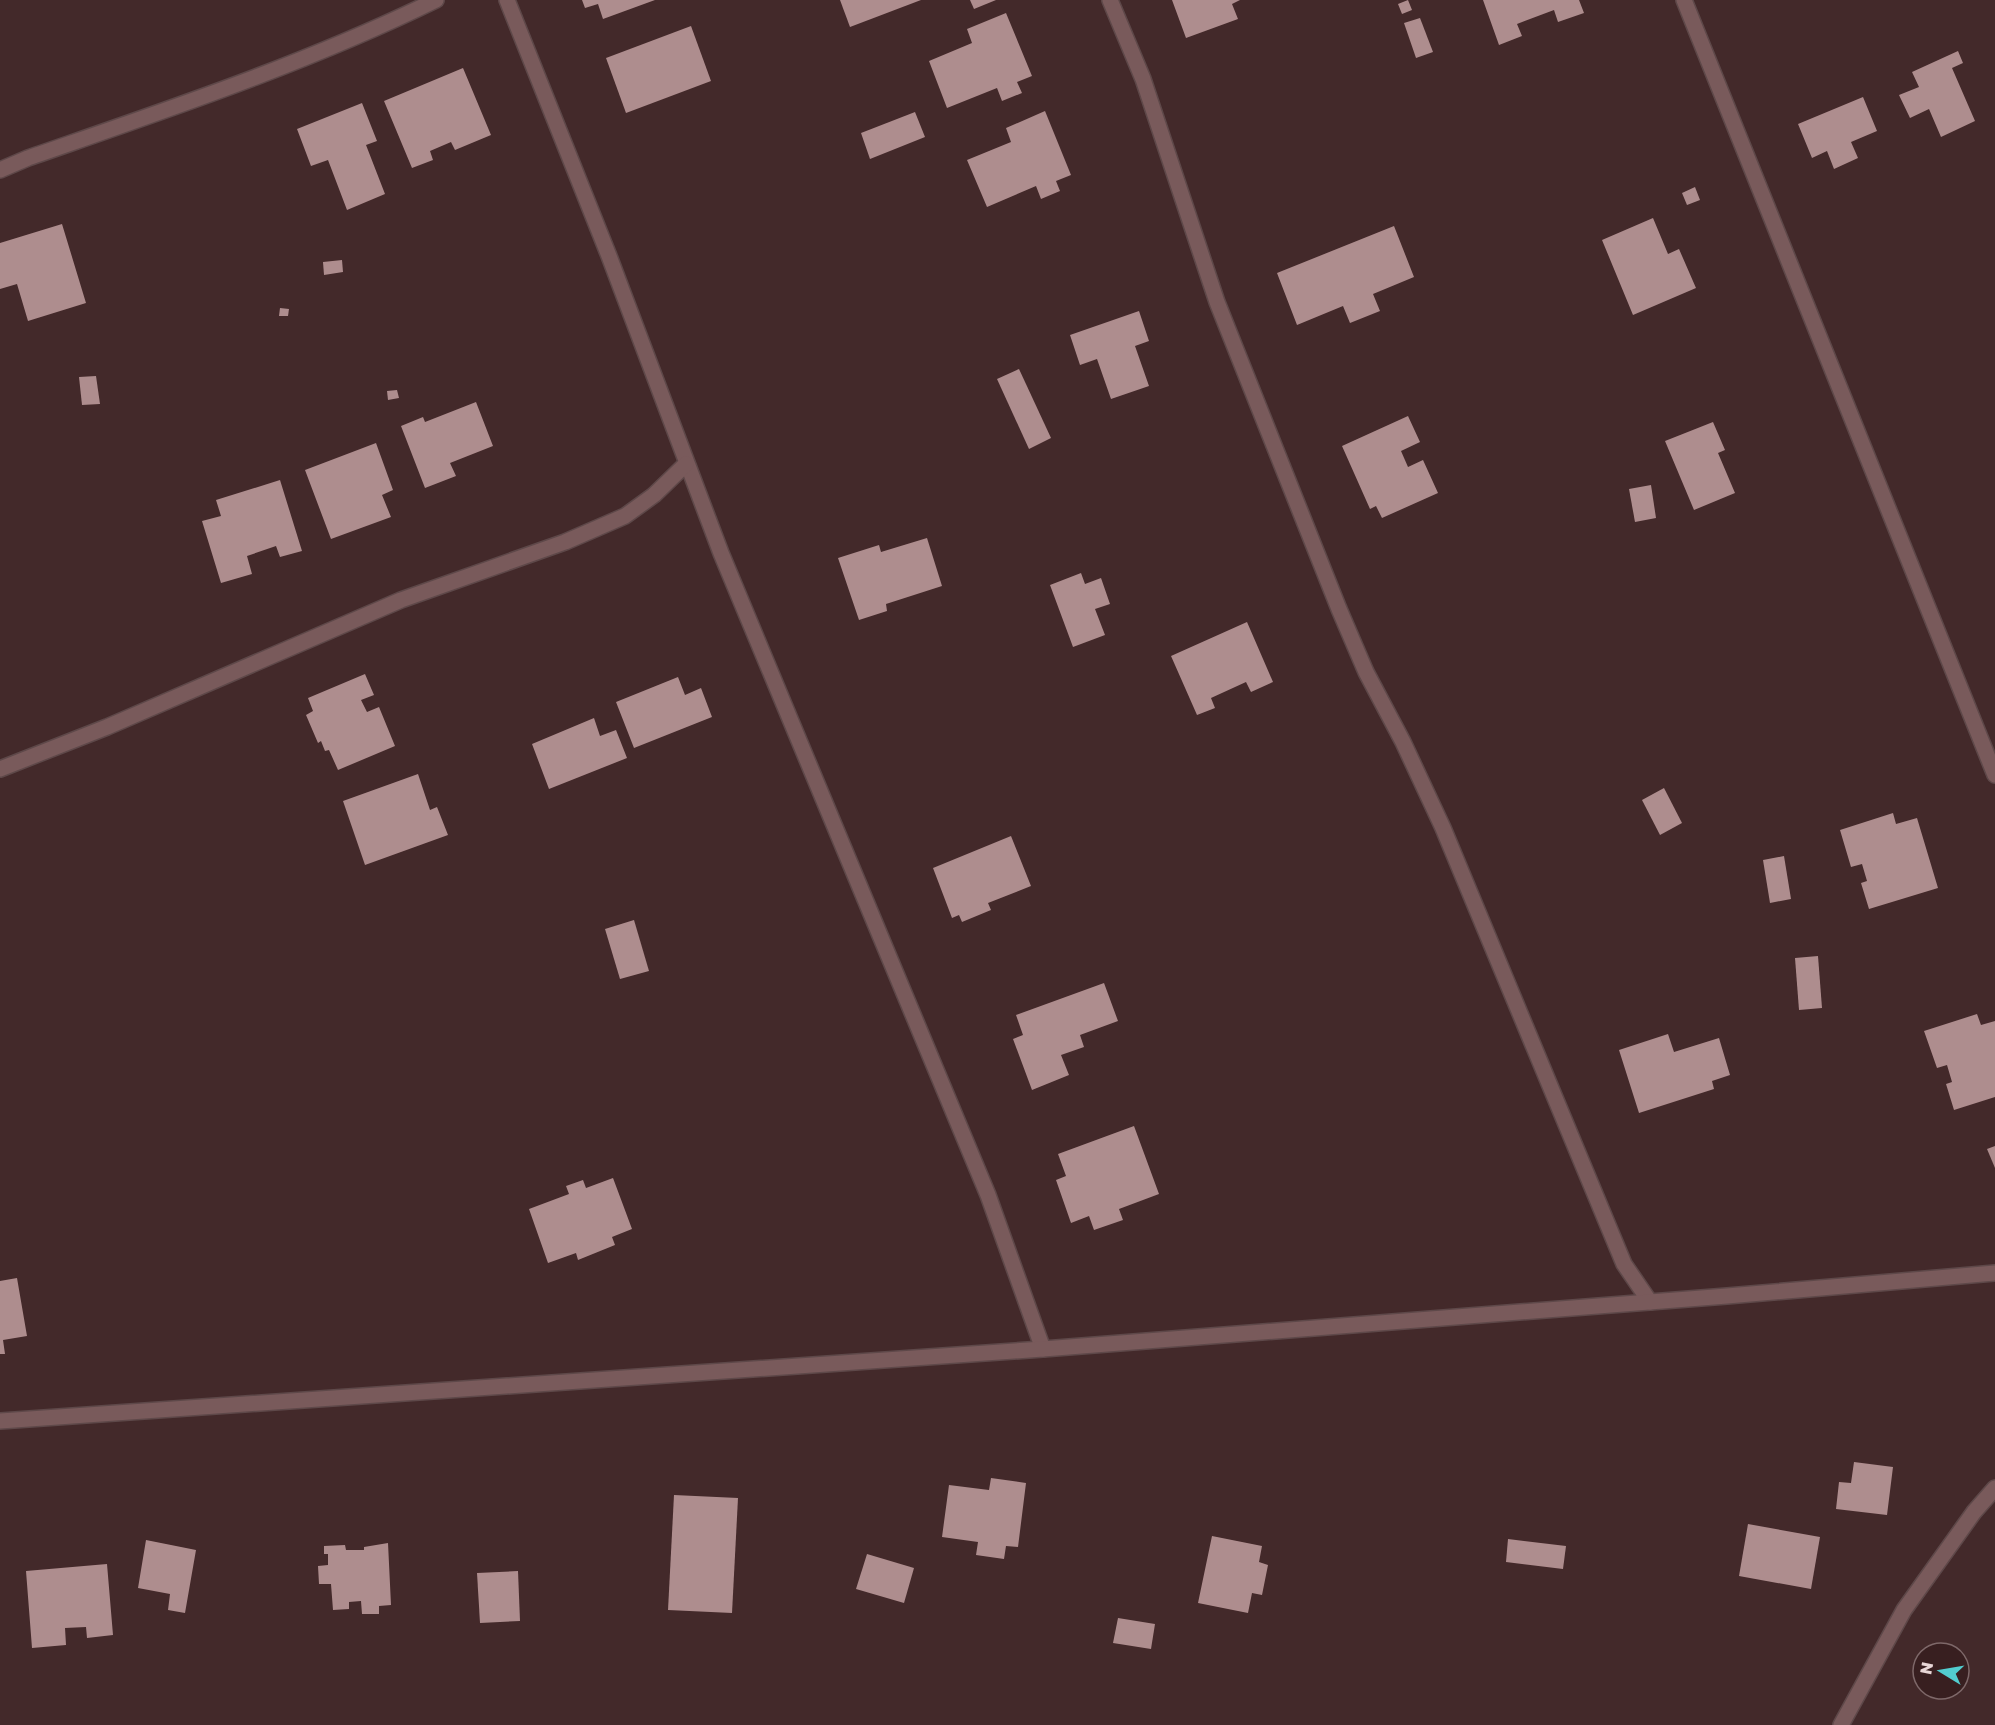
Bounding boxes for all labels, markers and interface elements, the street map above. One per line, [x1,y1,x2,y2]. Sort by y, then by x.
north arrow [1911,1641,1971,1701]
text: N [1915,1660,1937,1676]

